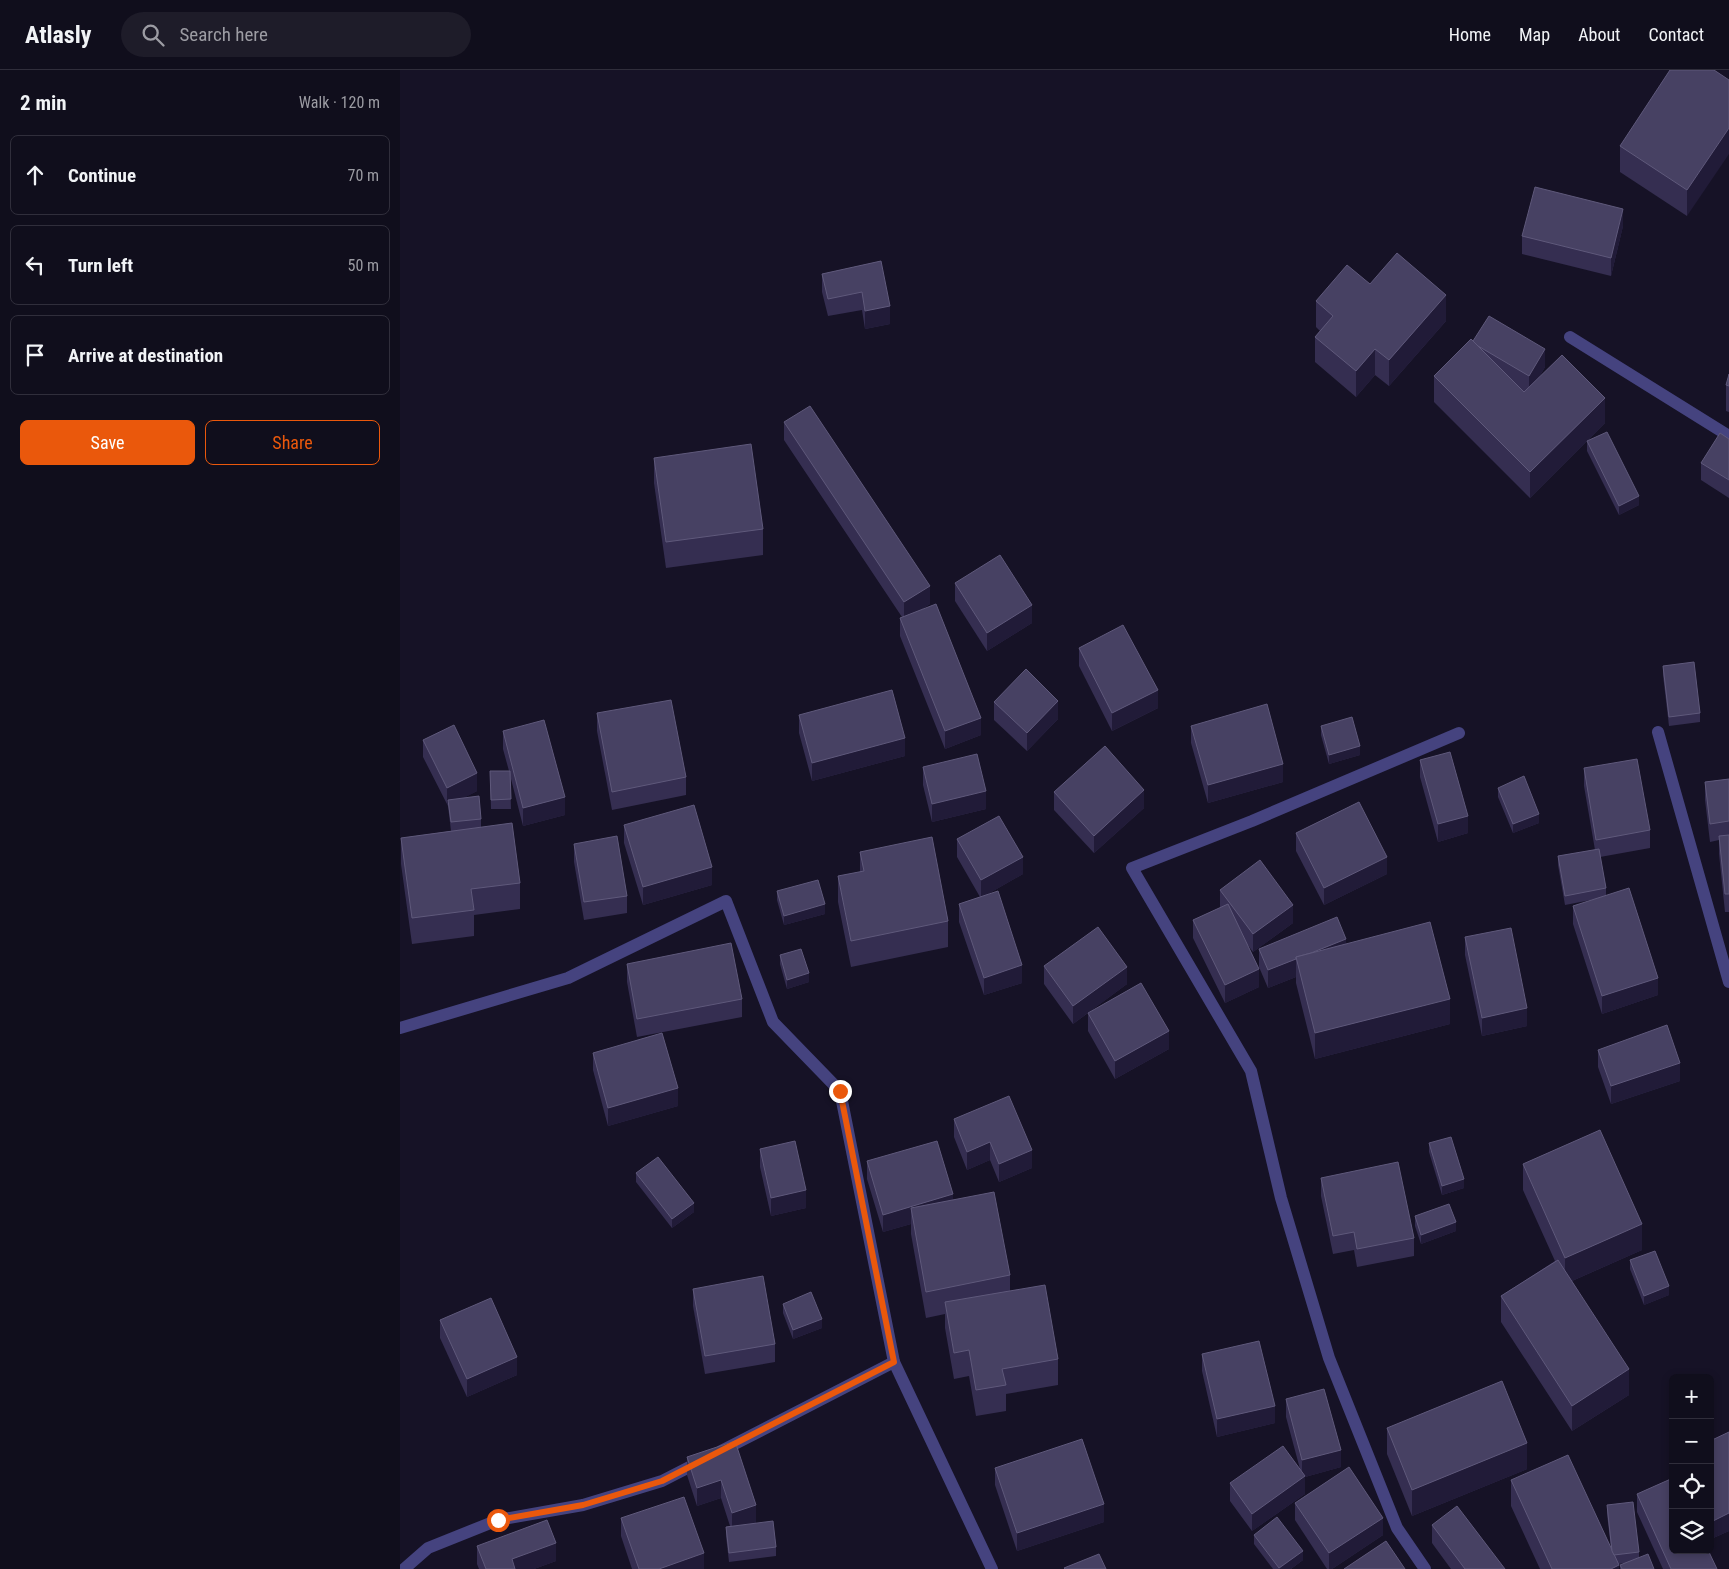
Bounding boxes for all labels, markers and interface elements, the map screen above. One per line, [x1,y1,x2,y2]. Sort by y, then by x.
search box [121,12,471,57]
text: Atlasly [25,21,91,49]
icon: search [139,21,167,49]
text: Search here [179,23,268,46]
text: Home [1449,24,1491,45]
text: Map [1519,24,1550,45]
text: About [1578,24,1620,45]
text: Contact [1648,24,1704,45]
text: 2 min [20,91,67,115]
text: Walk · 120 m [299,93,380,112]
icon: ahead [21,161,49,189]
text: Continue [68,164,136,187]
text: 70 m [347,166,379,185]
icon: left [21,251,49,279]
text: Turn left [68,254,133,277]
text: 50 m [347,256,379,275]
icon: arrive [21,341,49,369]
text: Arrive at destination [68,344,223,367]
button: Save [20,420,195,465]
button: Share [205,420,380,465]
route end [829,1080,852,1103]
map controls [1669,1374,1714,1554]
button: + [1669,1374,1714,1419]
button: − [1669,1419,1714,1464]
button: locate [1669,1464,1714,1509]
route start [487,1509,510,1532]
button: layers [1669,1509,1714,1554]

